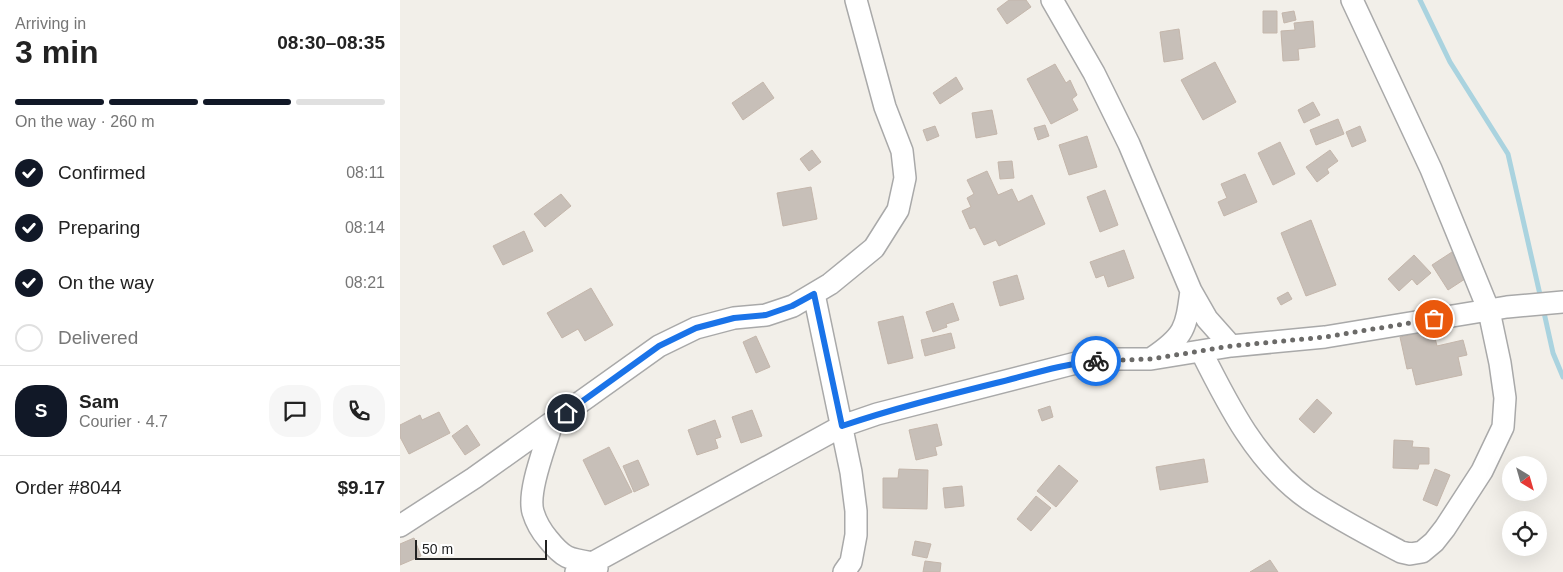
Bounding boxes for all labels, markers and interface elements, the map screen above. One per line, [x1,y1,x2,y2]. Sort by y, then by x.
text: Arriving in [15,15,86,32]
text: 08:30–08:35 [277,32,385,53]
text: 3 min [15,34,99,70]
text: On the way · 260 m [15,113,155,130]
icon: check [15,159,43,187]
text: Confirmed [58,162,146,183]
text: 08:11 [346,164,385,181]
icon: check [15,214,43,242]
text: Preparing [58,217,140,238]
text: 08:14 [345,219,385,236]
icon: check [15,269,43,297]
text: On the way [58,272,154,293]
text: 08:21 [345,274,385,291]
pin [1413,298,1455,340]
icon: bag [1420,305,1448,333]
text: Delivered [58,327,138,348]
courier [1071,336,1121,386]
icon: bike [1082,347,1110,375]
button: chat [269,385,321,437]
button: phone [333,385,385,437]
text: Sam [79,391,119,412]
pin [545,392,587,434]
icon: home [552,399,580,427]
text: S [35,400,47,421]
text: Courier · 4.7 [79,413,168,430]
north arrow [1502,456,1548,501]
map controls [1502,456,1547,556]
text: Order #8044 [15,477,122,498]
text: $9.17 [337,477,385,498]
button: locate [1502,511,1547,556]
scale bar [415,537,548,560]
text: 50 m [422,541,453,557]

